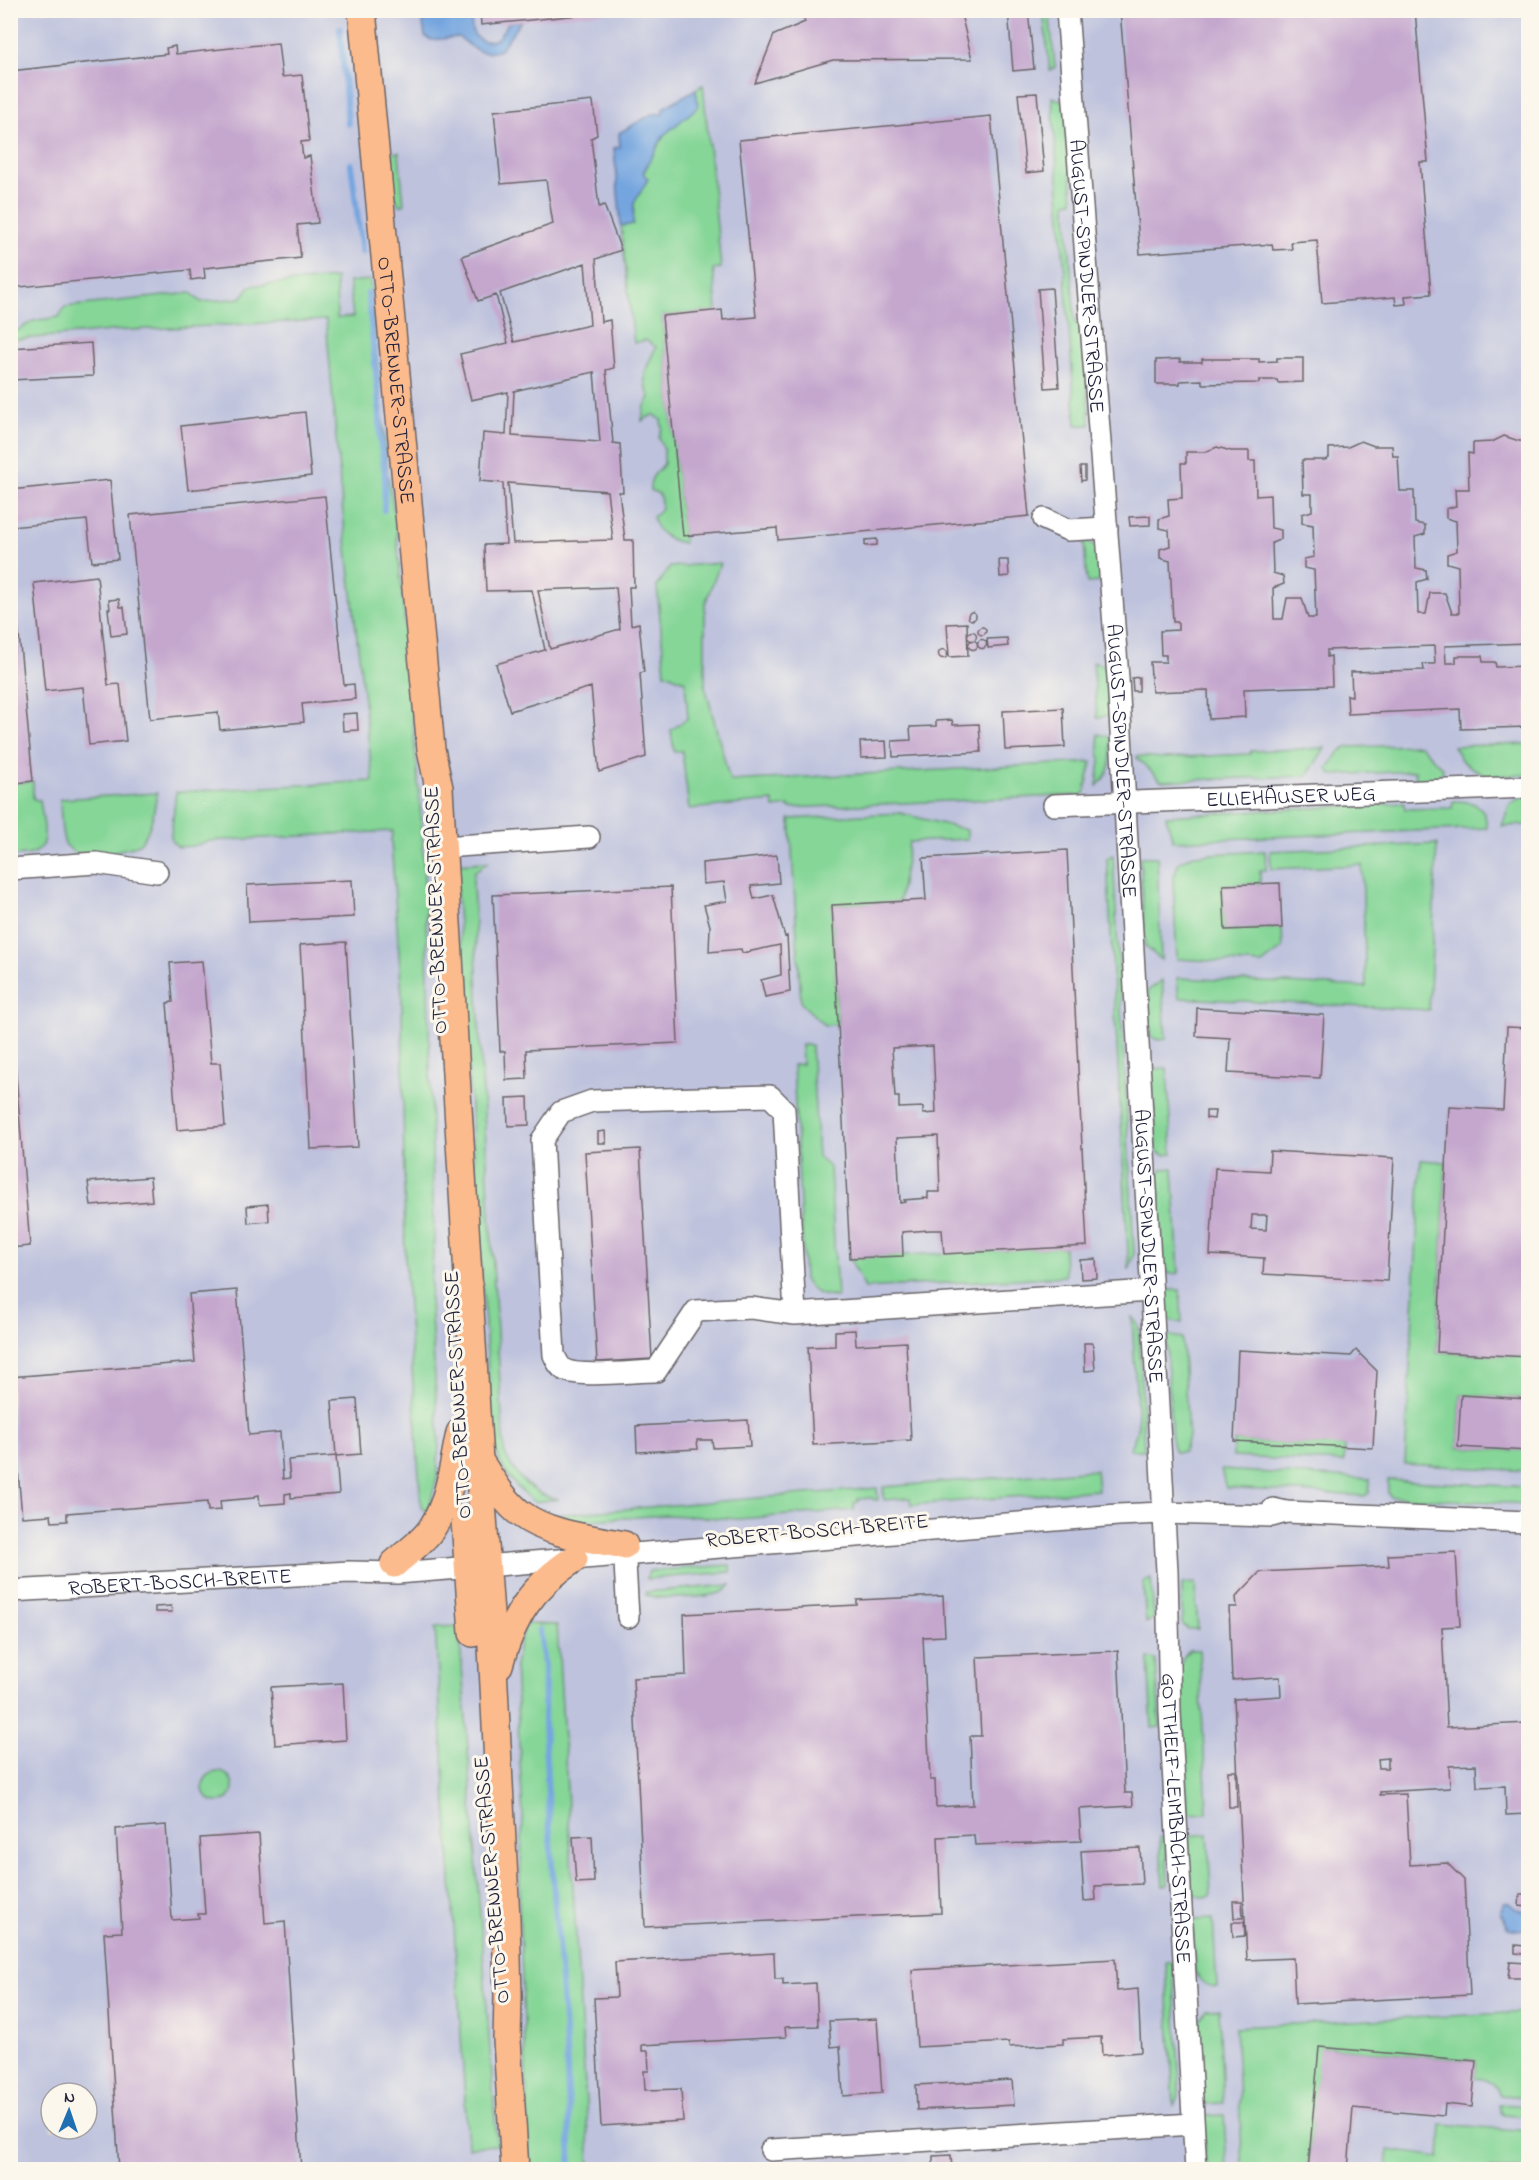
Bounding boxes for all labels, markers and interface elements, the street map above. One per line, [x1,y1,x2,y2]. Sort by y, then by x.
street label: AUGUST-SPINDLER-STRASSE [1060,138,1111,415]
street label: OTTO-BRENNER-STRASSE [368,255,421,506]
street label: AUGUST-SPINDLER-STRASSE [1097,623,1143,899]
street label: ELLIEHÄUSER WEG [1206,780,1376,816]
street label: OTTO-BRENNER-STRASSE [418,785,456,1035]
street label: AUGUST-SPINDLER-STRASSE [1125,1108,1170,1384]
street label: OTTO-BRENNER-STRASSE [438,1270,480,1520]
street label: ROBERT-BOSCH-BREITE [704,1507,930,1557]
street label: ROBERT-BOSCH-BREITE [67,1562,292,1605]
street label: GOTTHELF-LEIMBACH-STRASSE [1152,1673,1197,1965]
street label: OTTO-BRENNER-STRASSE [467,1755,519,2005]
north arrow [39,2081,99,2141]
text: N [64,2086,75,2110]

